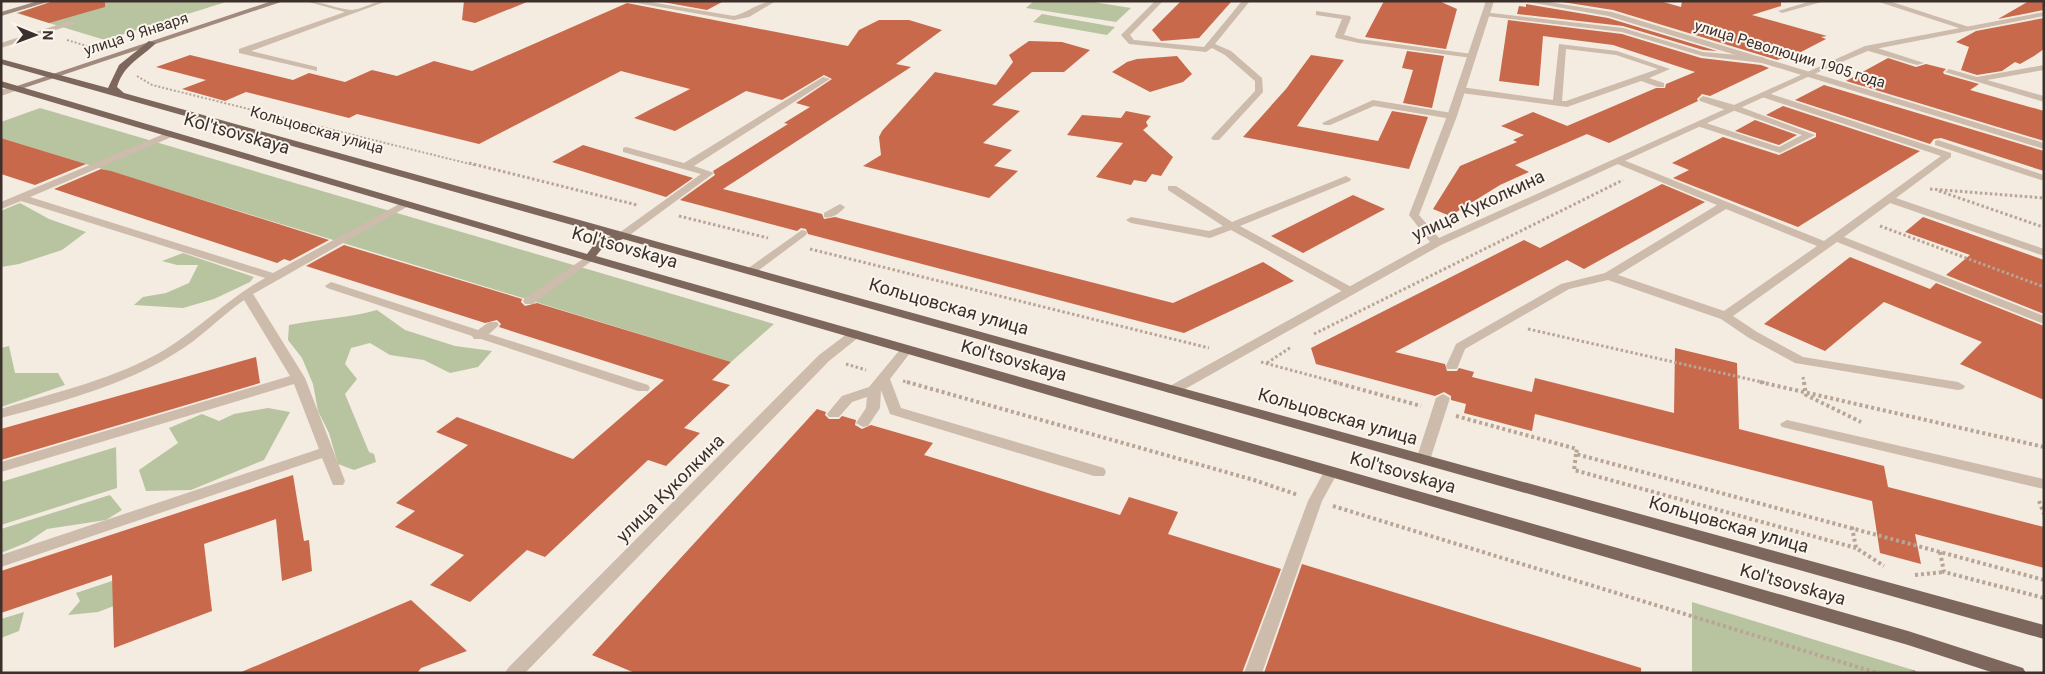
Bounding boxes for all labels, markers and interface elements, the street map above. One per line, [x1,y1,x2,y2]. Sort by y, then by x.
street label: улица 9 Января [82,9,190,59]
north arrow [10,10,60,60]
street label: улица Революции 1905 года [1692,16,1888,92]
text: N [40,30,56,40]
street label: Кольцовская улица [248,102,386,158]
street label: Kol'tsovskaya [182,108,292,158]
street label: улица Куколкина [1408,165,1548,245]
street label: Kol'tsovskaya [570,222,680,272]
street label: Кольцовская улица [867,273,1031,339]
street label: Kol'tsovskaya [959,335,1069,385]
street label: Кольцовская улица [1256,383,1420,449]
street label: улица Куколкина [612,430,728,546]
street label: Kol'tsovskaya [1348,447,1458,497]
street label: Кольцовская улица [1647,491,1811,557]
street label: Kol'tsovskaya [1738,559,1848,609]

